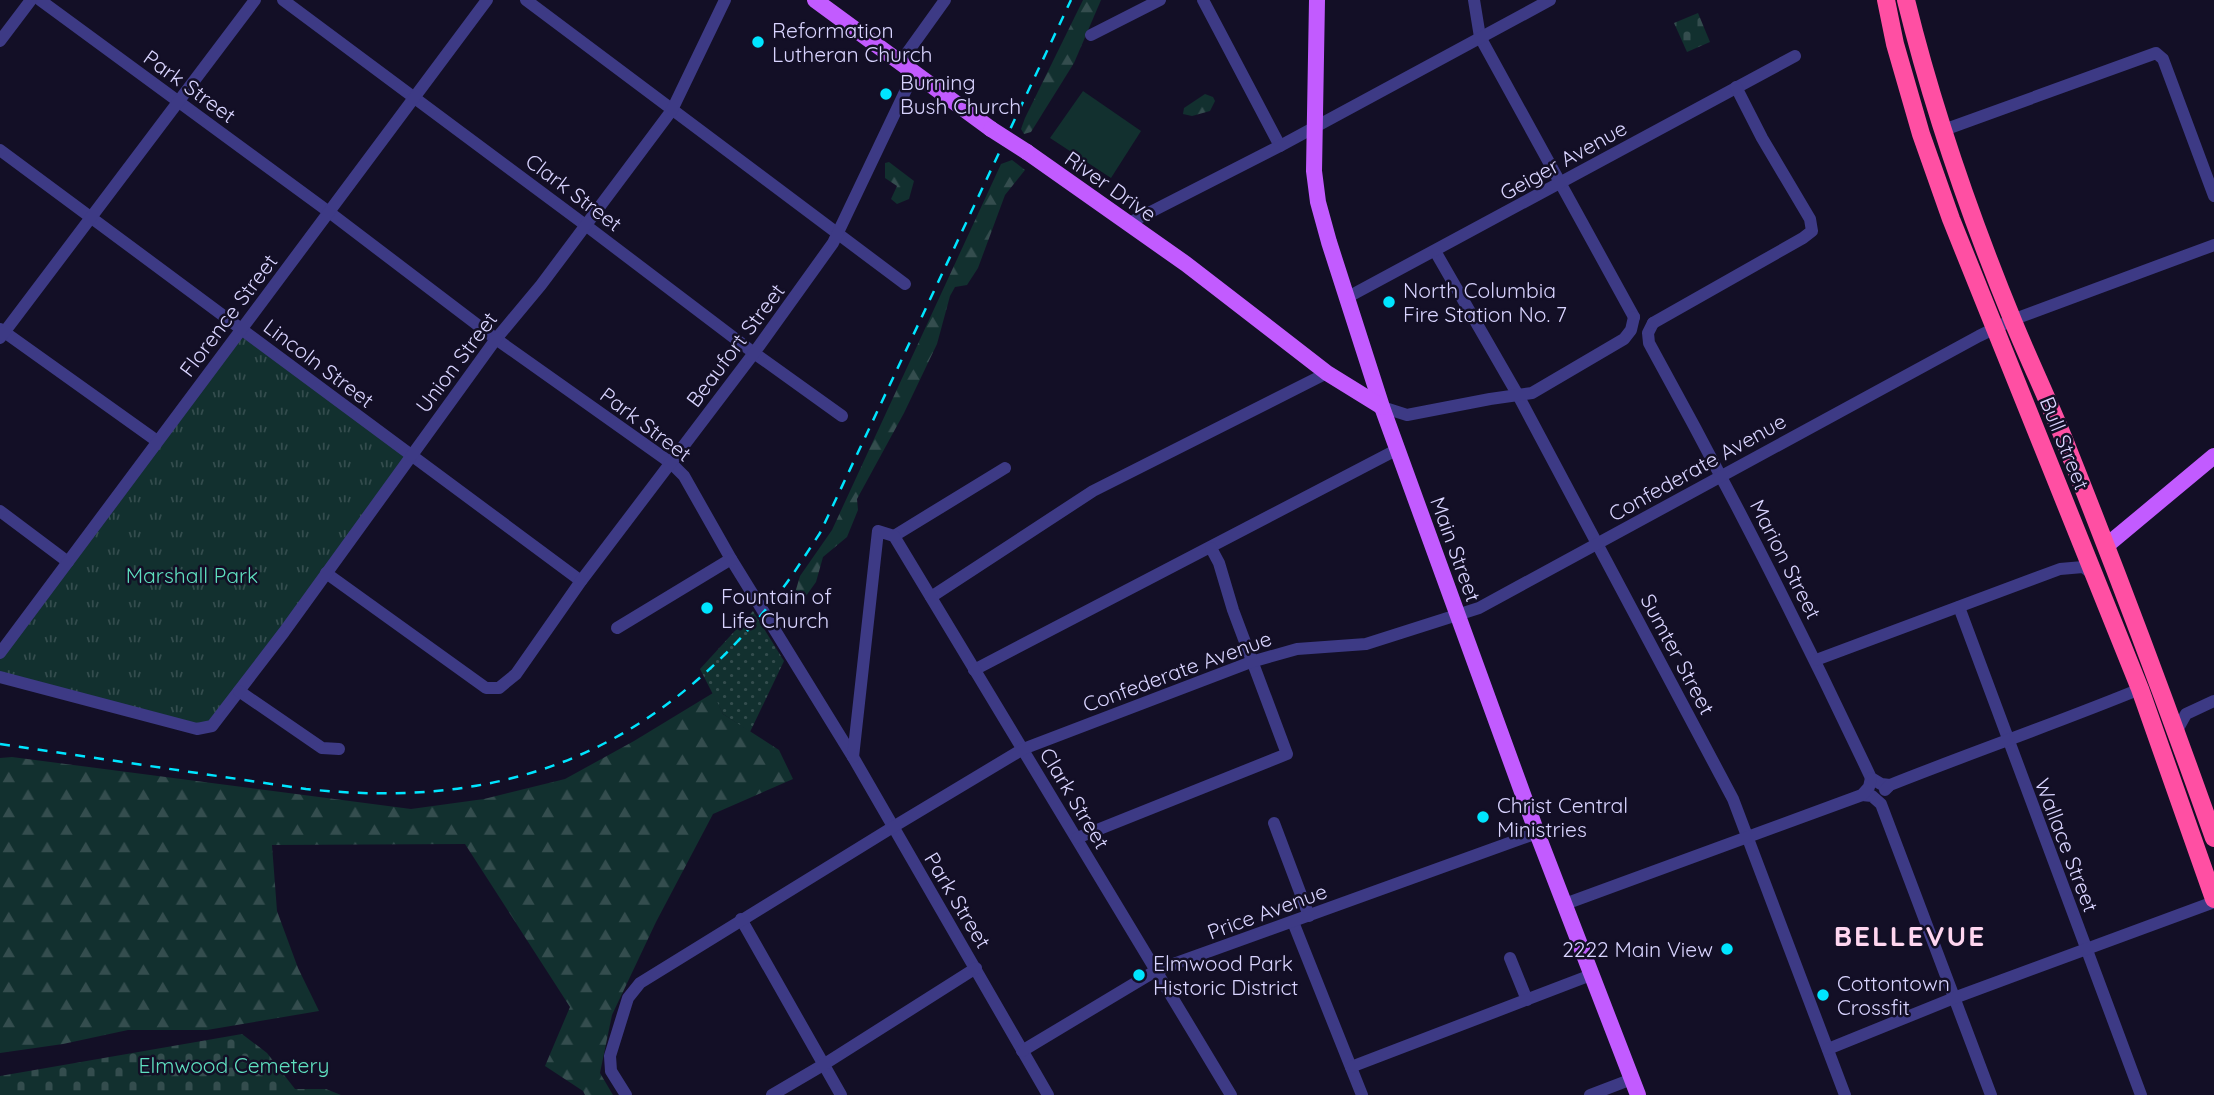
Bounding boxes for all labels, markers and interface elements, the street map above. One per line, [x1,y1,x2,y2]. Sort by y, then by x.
place label: Reformation Lutheran Church [772,17,932,67]
marker: Reformation Lutheran Church [750,34,766,50]
street label: Park Street [139,44,241,128]
place label: Burning Bush Church [900,69,1021,119]
marker: Burning Bush Church [878,86,894,102]
street label: Geiger Avenue [1495,114,1631,206]
street label: River Drive [1060,145,1162,227]
street label: Clark Street [521,147,627,237]
street label: Florence Street [173,249,283,381]
place label: North Columbia Fire Station No. 7 [1403,277,1567,327]
street label: Beaufort Street [680,278,790,412]
marker: North Columbia Fire Station No. 7 [1381,294,1397,310]
street label: Union Street [410,306,502,418]
street label: Lincoln Street [259,313,379,413]
street label: Park Street [595,381,697,467]
street label: Bull Street [2035,393,2095,493]
street label: Confederate Avenue [1604,407,1790,527]
street label: Main Street [1425,493,1487,605]
street label: Marion Street [1745,495,1827,623]
park label: Marshall Park [126,562,258,588]
place label: Fountain of Life Church [721,583,832,633]
street label: Sumter Street [1635,589,1721,719]
marker: Fountain of Life Church [699,600,715,616]
street label: Confederate Avenue [1079,625,1275,717]
street label: Clark Street [1035,743,1115,853]
street label: Wallace Street [2030,774,2104,916]
place label: Christ Central Ministries [1497,792,1628,842]
marker: Christ Central Ministries [1475,809,1491,825]
street label: Park Street [919,847,997,953]
street label: Price Avenue [1204,877,1330,945]
district label: BELLEVUE [1834,918,1986,953]
place label: 2222 Main View [1562,936,1713,962]
marker: 2222 Main View [1719,941,1735,957]
place label: Elmwood Park Historic District [1153,950,1299,1000]
marker: Elmwood Park Historic District [1131,967,1147,983]
place label: Cottontown Crossfit [1837,970,1950,1020]
marker: Cottontown Crossfit [1815,987,1831,1003]
park label: Elmwood Cemetery [138,1052,330,1078]

